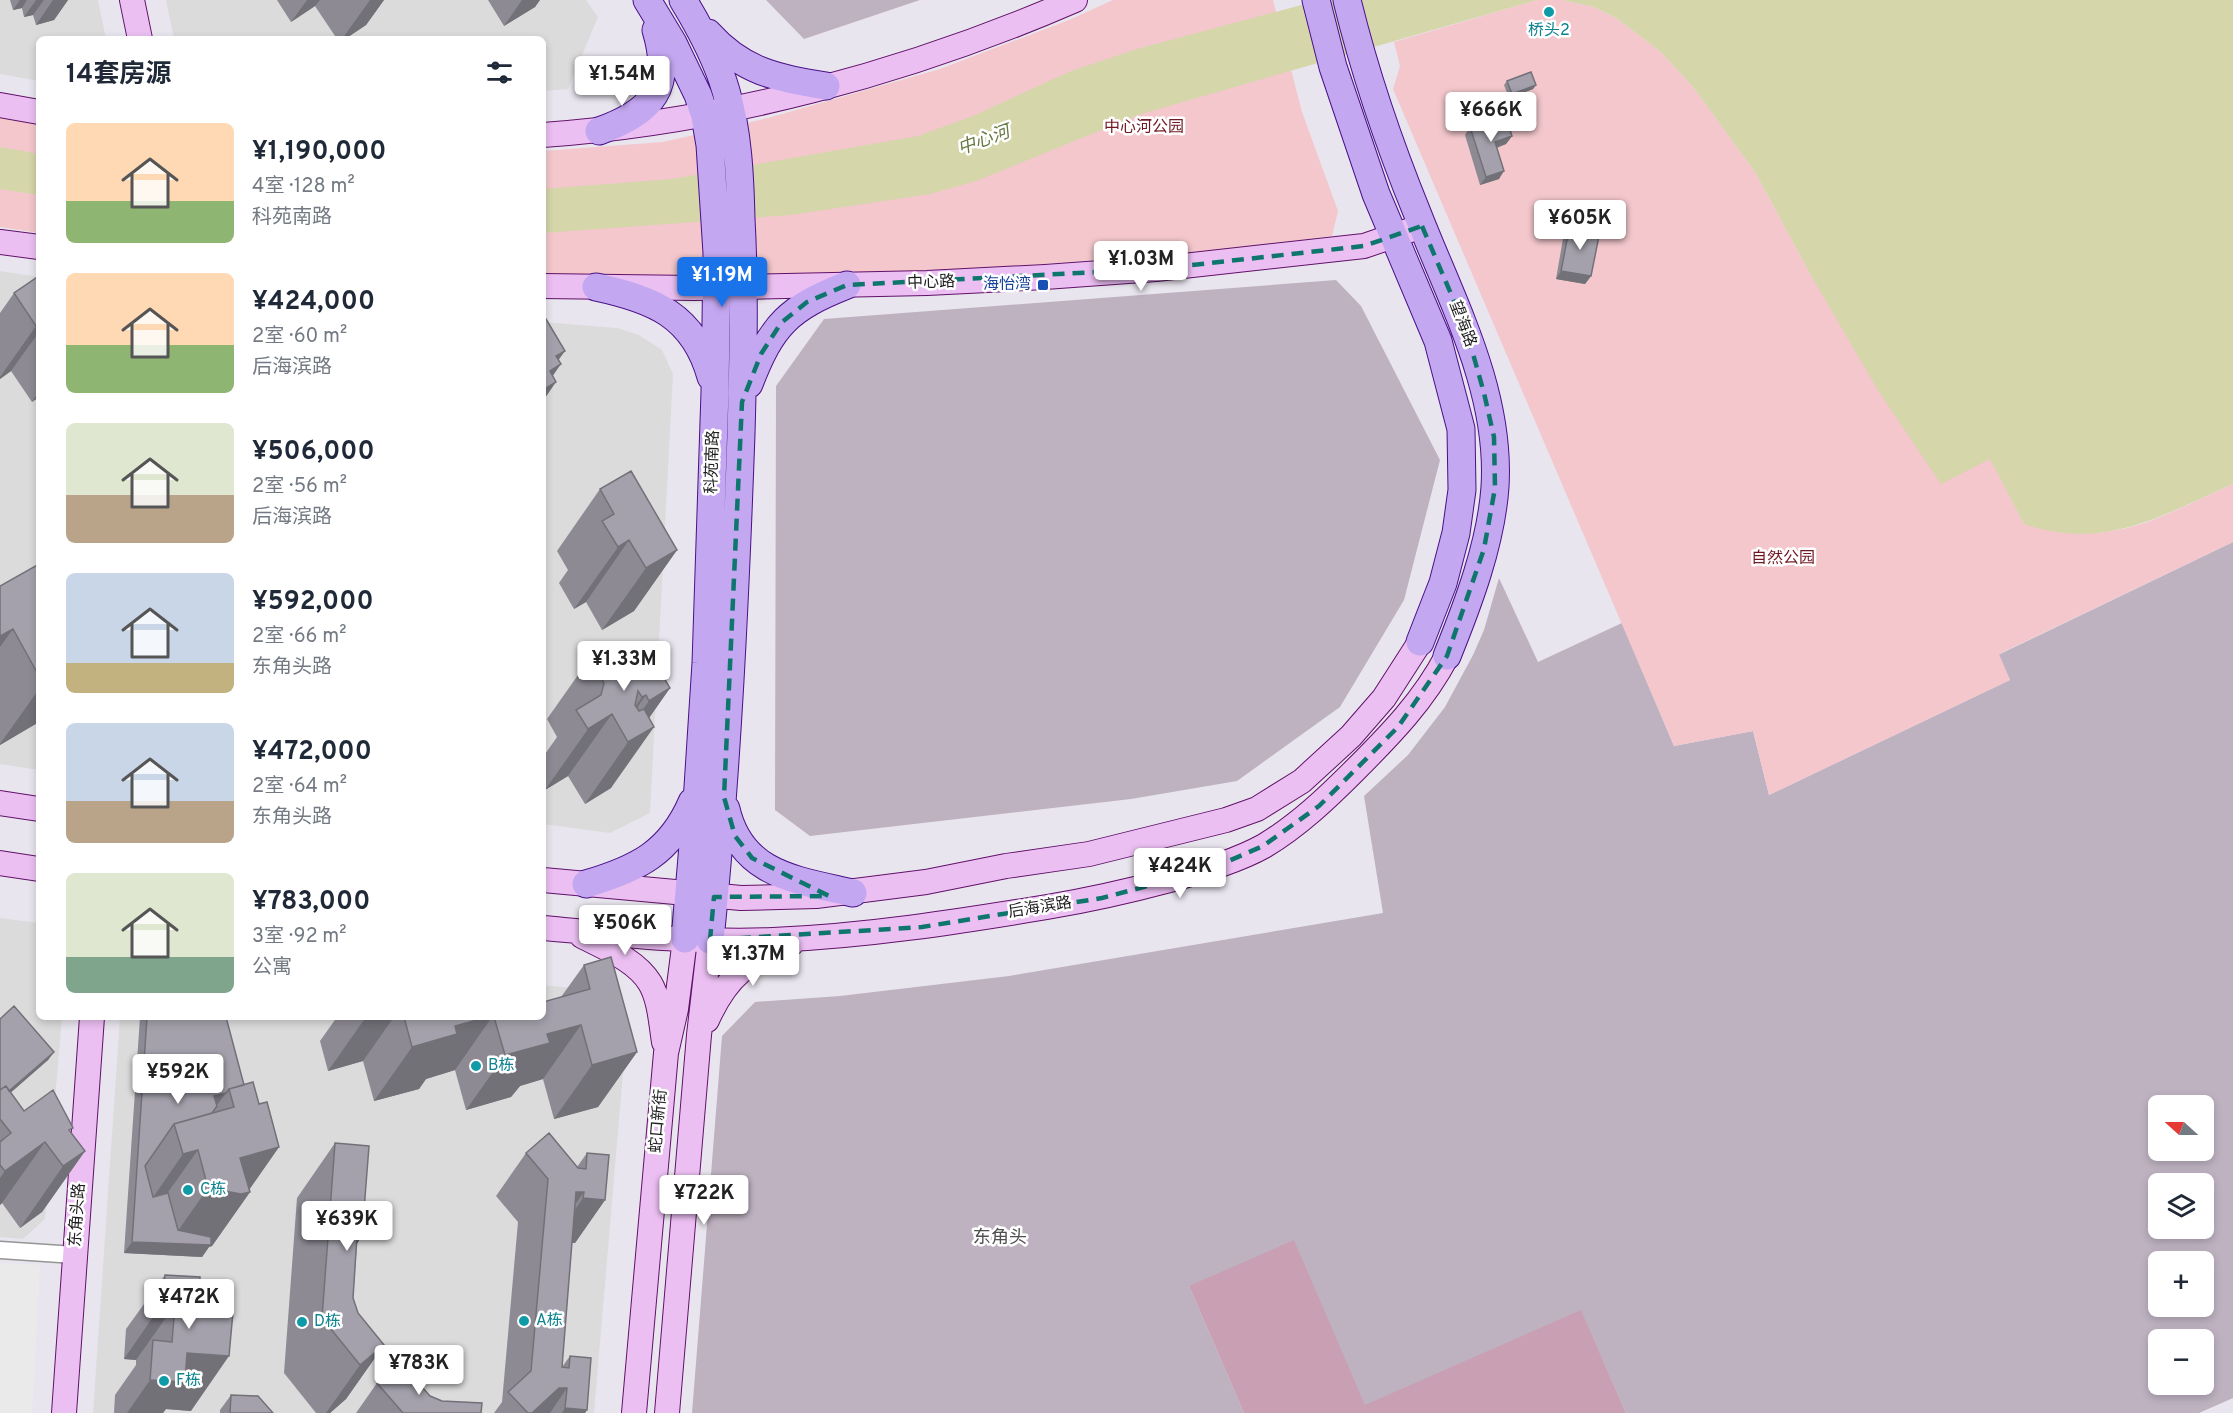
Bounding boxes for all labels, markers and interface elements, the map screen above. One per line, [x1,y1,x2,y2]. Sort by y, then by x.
marker: 桥头2 [1542,5,1556,19]
place label: 桥头2 [1528,21,1570,41]
icon: filters [483,56,516,89]
pin: ¥1.54M [573,56,671,107]
text: 14套房源 [66,59,171,92]
text: ¥1.54M [589,62,655,88]
pin: ¥666K [1449,92,1533,143]
text: ¥666K [1459,98,1523,124]
park label: 中心河公园 [1104,118,1184,138]
water label: 中心河 [955,120,1016,161]
text: ¥1,190,000 [252,136,386,169]
icon: home [114,147,186,219]
text: 4室 · 128 m² [252,174,355,200]
pin: ¥605K [1538,200,1622,251]
text: 科苑南路 [252,205,332,231]
text: ¥605K [1548,206,1612,232]
pin: ¥1.03M [1092,241,1190,292]
text: ¥1.03M [1108,247,1174,273]
pin: ¥1.19M [673,257,771,308]
text: ¥1.19M [691,263,753,289]
street label: 中心路 [907,272,955,294]
place label: 海怡湾 [983,275,1031,295]
marker: 海怡湾 [1036,278,1050,292]
text: ¥424,000 [252,286,375,319]
icon: home [114,297,186,369]
street label: 望海路 [1444,298,1480,350]
text: 2室 · 60 m² [252,324,347,350]
text: 后海滨路 [252,355,332,381]
street label: 科苑南路 [702,430,724,494]
text: ¥506,000 [252,436,375,469]
icon: home [114,447,186,519]
text: 2室 · 56 m² [252,474,347,500]
text: 后海滨路 [252,505,332,531]
park label: 自然公园 [1751,549,1815,569]
text: ¥592,000 [252,586,374,619]
icon: home [114,597,186,669]
text: 2室 · 66 m² [252,624,346,650]
pin: ¥1.33M [575,641,673,692]
text: ¥1.33M [591,647,657,673]
text: 东角头路 [252,655,332,681]
text: ¥472,000 [252,736,372,769]
icon: home [114,747,186,819]
text: 2室 · 64 m² [252,774,347,800]
text: 东角头路 [252,805,332,831]
pin: ¥424K [1138,848,1222,899]
text: ¥424K [1148,854,1212,880]
text: ¥783,000 [252,886,370,919]
street label: 后海滨路 [1007,893,1073,923]
icon: home [114,897,186,969]
pin: ¥506K [583,905,667,956]
text: ¥506K [593,911,657,937]
text: 3室 · 92 m² [252,924,347,950]
pin: ¥1.37M [704,936,802,987]
text: ¥1.37M [721,942,785,968]
text: 公寓 [252,955,292,981]
pin: ¥592K [136,1054,220,1105]
place label: B栋 [488,1056,515,1076]
marker: B栋 [469,1059,483,1073]
text: ¥592K [146,1060,210,1086]
street label: 蛇口新街 [646,1088,672,1154]
north arrow [2148,1095,2214,1161]
map controls [2148,1095,2214,1395]
button: layers [2148,1173,2214,1239]
pin: ¥722K [662,1175,746,1226]
place label: C栋 [200,1180,226,1200]
text: ¥722K [673,1181,735,1207]
street label: 东角头路 [65,1182,90,1248]
marker: C栋 [181,1183,195,1197]
pin: ¥639K [305,1201,389,1252]
text: ¥639K [316,1207,378,1233]
district label: 东角头 [973,1227,1027,1250]
button: + [2148,1251,2214,1317]
pin: ¥472K [147,1279,231,1330]
text: ¥472K [158,1285,220,1311]
place label: A栋 [536,1311,563,1331]
place label: D栋 [314,1312,341,1332]
marker: A栋 [517,1314,531,1328]
marker: D栋 [295,1315,309,1329]
button: − [2148,1329,2214,1395]
pin: ¥783K [377,1345,461,1396]
text: ¥783K [389,1351,449,1377]
place label: F栋 [176,1371,201,1391]
marker: F栋 [157,1374,171,1388]

